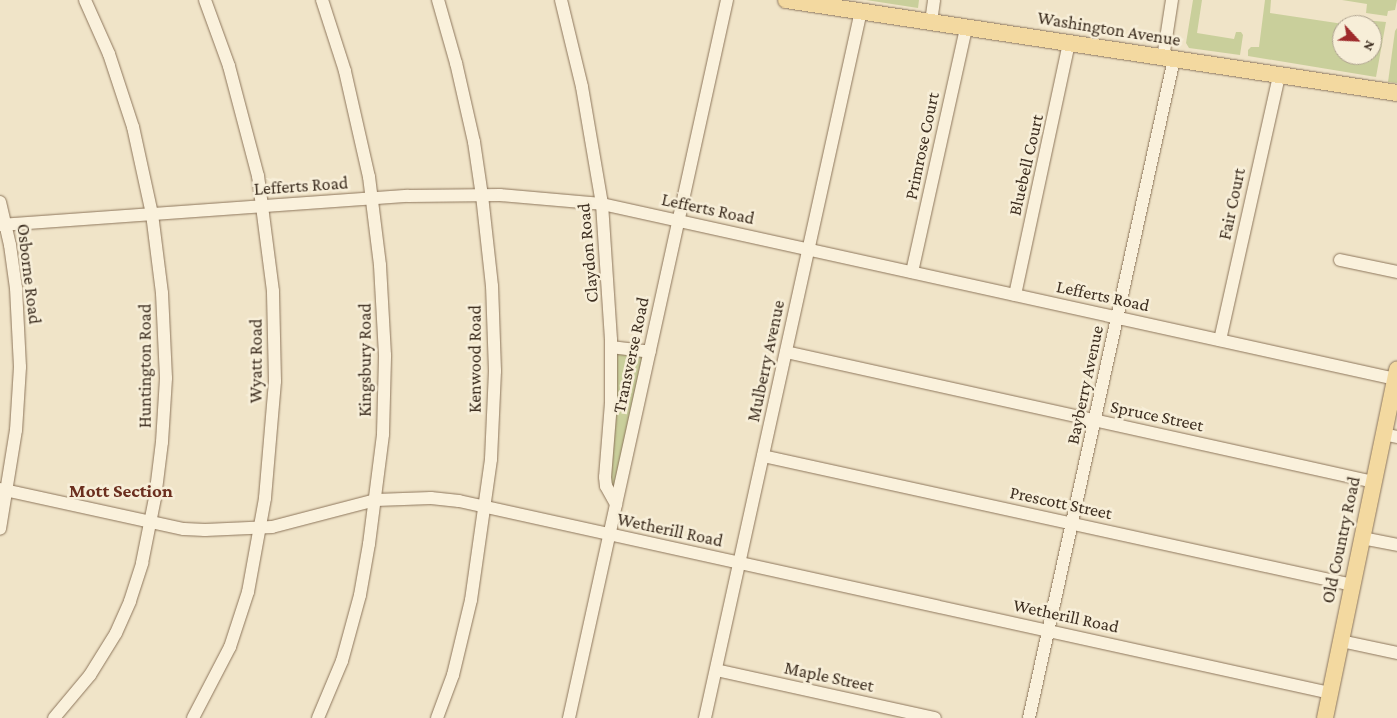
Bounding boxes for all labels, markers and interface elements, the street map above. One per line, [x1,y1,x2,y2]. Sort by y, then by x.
street label: Washington Avenue [1036,7,1182,51]
north arrow [1332,15,1382,65]
text: N [1360,38,1379,54]
street label: Primrose Court [900,90,944,202]
street label: Bluebell Court [1004,112,1048,218]
street label: Fair Court [1214,166,1250,242]
street label: Lefferts Road [253,172,349,200]
street label: Lefferts Road [660,189,756,229]
street label: Claydon Road [573,202,603,304]
street label: Osborne Road [12,223,46,325]
street label: Lefferts Road [1055,276,1151,316]
street label: Transverse Road [608,295,654,415]
street label: Mulberry Avenue [743,298,789,424]
street label: Kingsbury Road [354,303,376,417]
street label: Huntington Road [134,304,156,428]
street label: Kenwood Road [464,305,486,413]
street label: Wyatt Road [245,319,267,403]
street label: Bayberry Avenue [1062,324,1108,446]
street label: Spruce Street [1108,396,1206,436]
street label: Old Country Road [1317,475,1365,605]
district label: Mott Section [69,480,173,502]
street label: Prescott Street [1008,482,1114,524]
street label: Wetherill Road [615,508,725,552]
street label: Wetherill Road [1011,594,1121,638]
street label: Maple Street [782,657,876,697]

